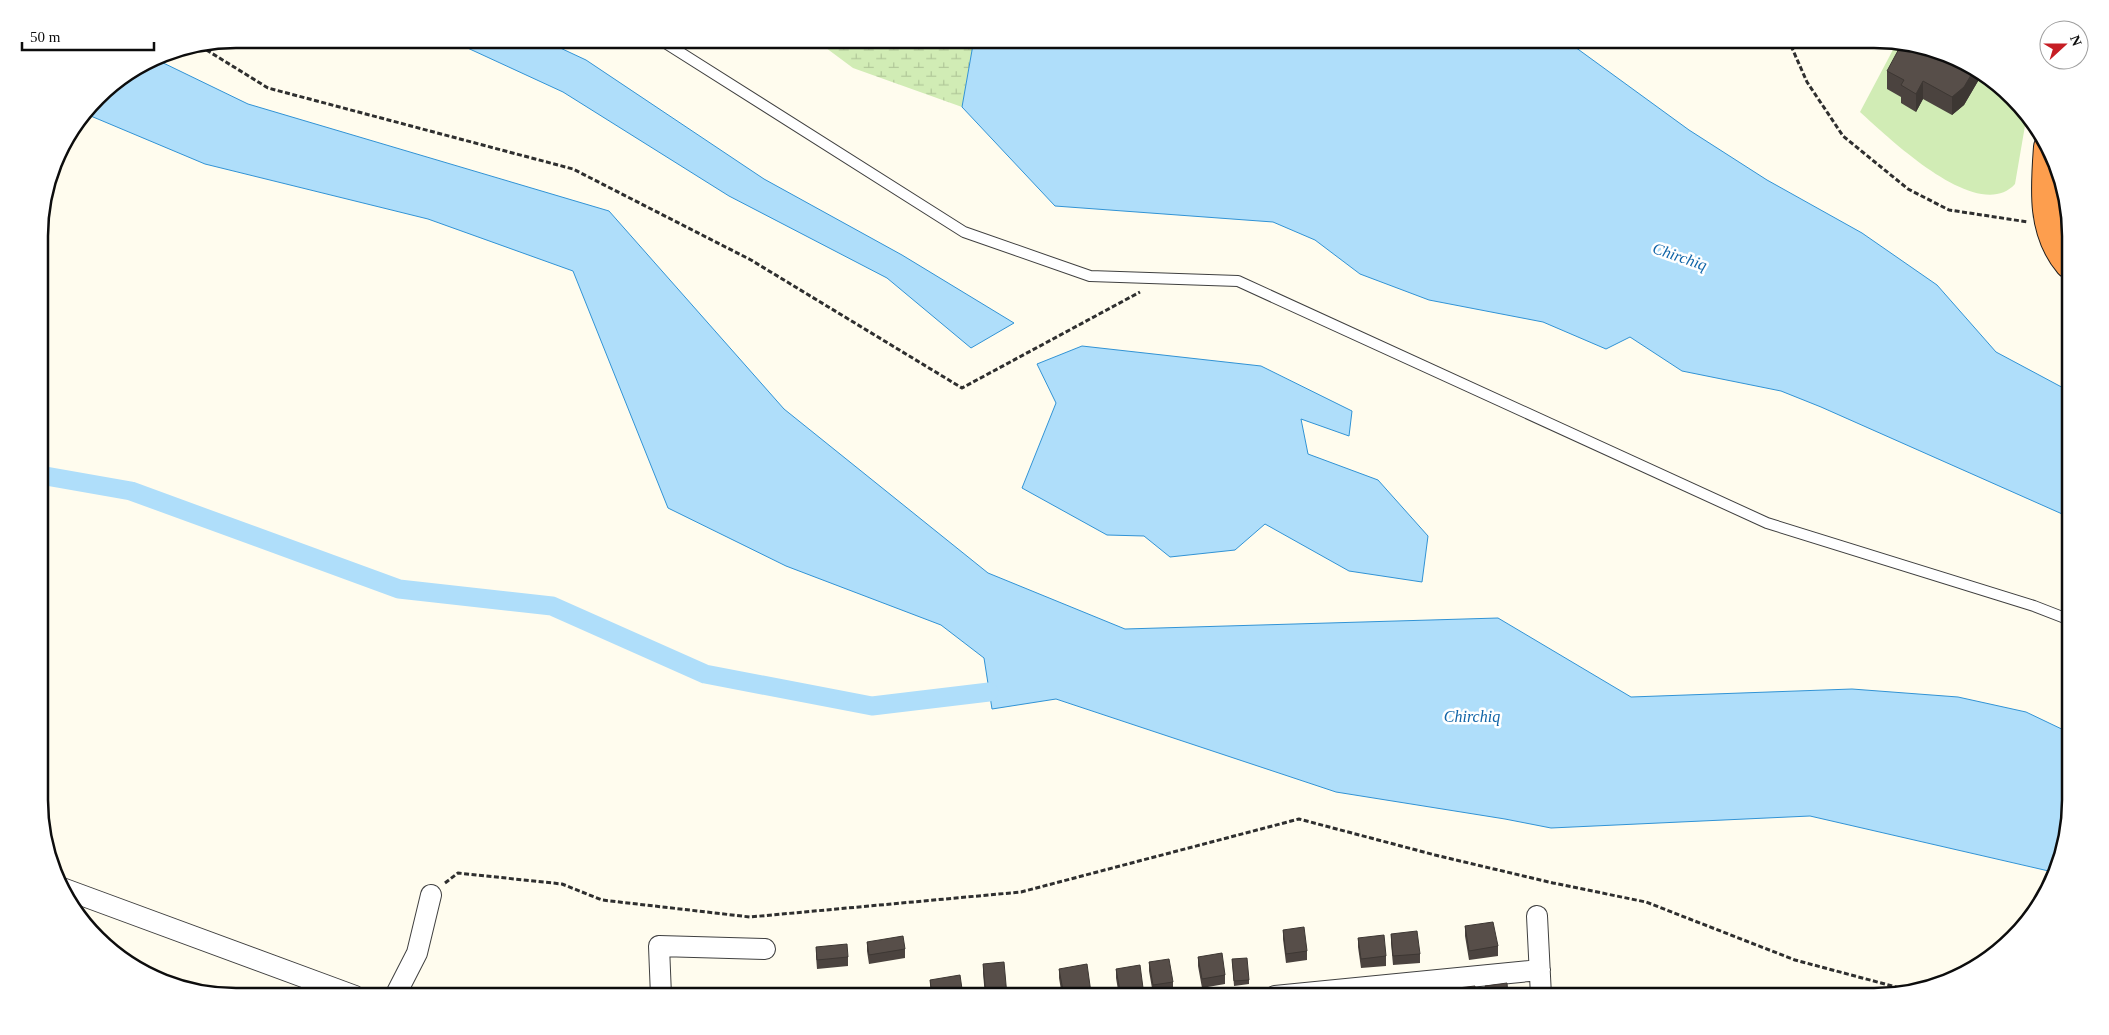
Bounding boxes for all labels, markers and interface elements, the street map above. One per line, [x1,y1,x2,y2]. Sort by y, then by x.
scale bar [22,20,155,52]
north arrow [2039,20,2089,70]
text: 50 m [30,29,61,45]
text: N [2067,33,2084,48]
water label: Chirchiq [1650,239,1709,275]
water label: Chirchiq [1444,708,1500,726]

